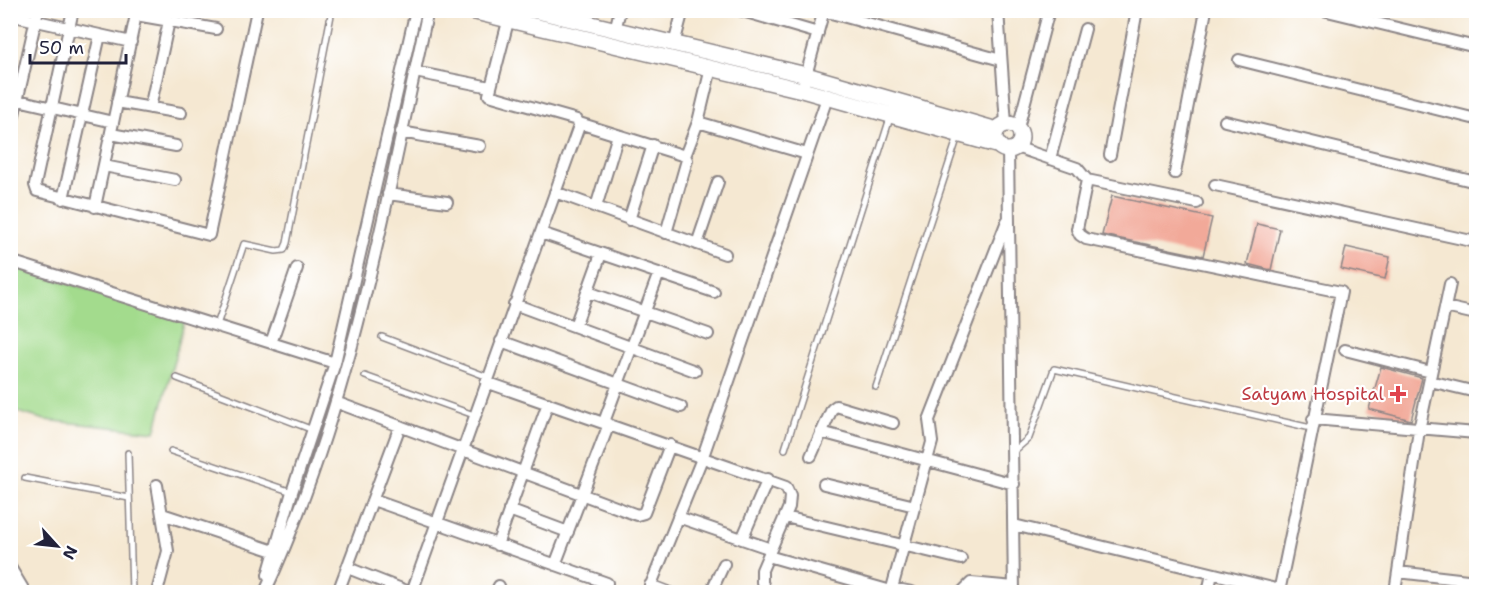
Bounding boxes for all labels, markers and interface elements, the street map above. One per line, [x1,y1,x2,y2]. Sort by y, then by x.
scale bar [30,27,126,65]
text: 50 m [39,36,84,60]
place label: Satyam Hospital [1241,382,1385,406]
marker: Satyam Hospital [1389,385,1407,403]
north arrow [27,516,87,576]
text: N [58,542,82,563]

